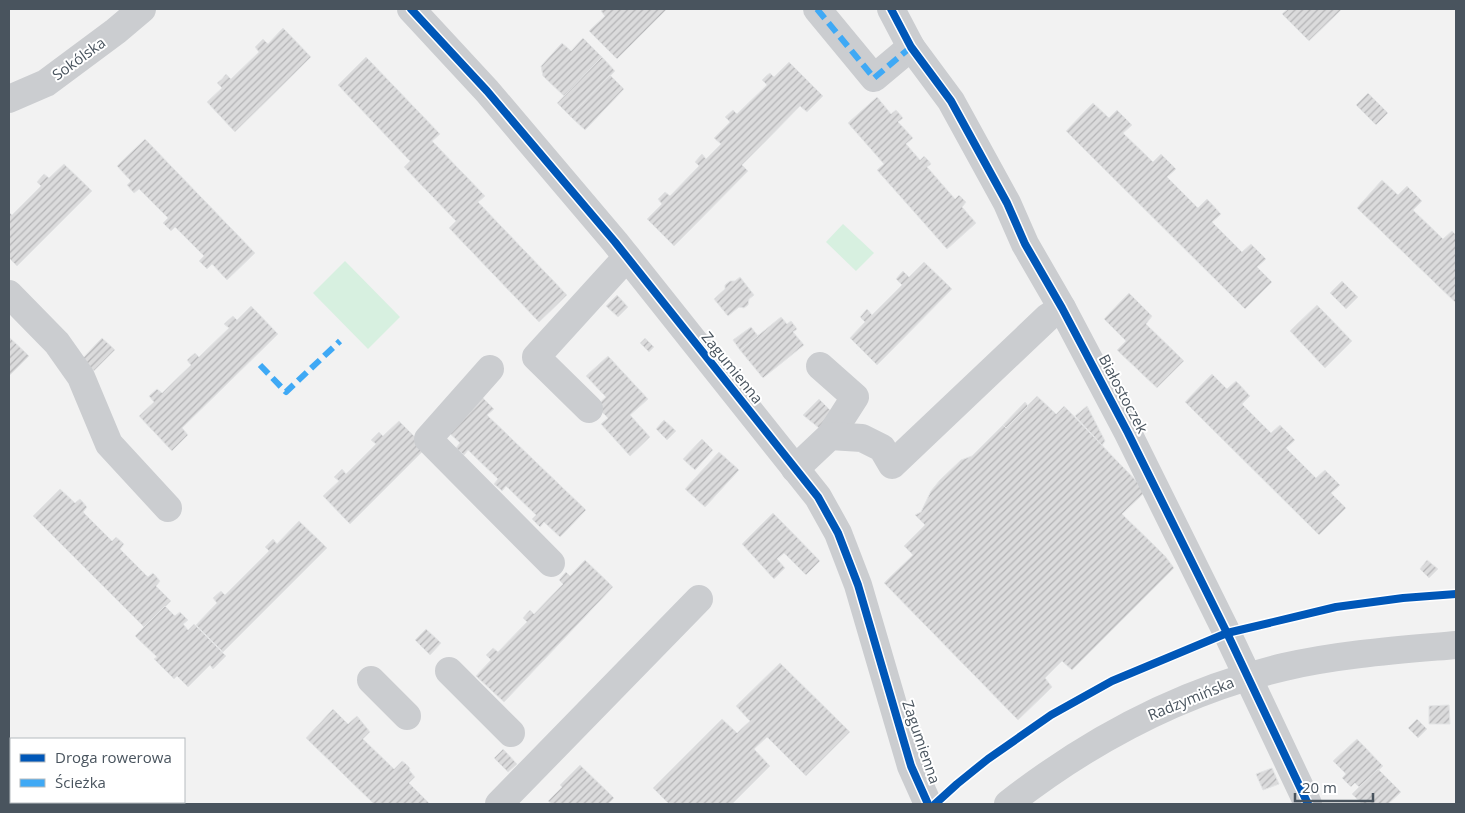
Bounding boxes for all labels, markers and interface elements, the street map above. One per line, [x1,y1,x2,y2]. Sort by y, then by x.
street label: Sokólska [48,32,109,84]
street label: Zagumienna [698,327,768,408]
street label: Białostoczek [1095,351,1153,437]
street label: Radzymińska [1144,672,1237,724]
street label: Zagumienna [898,697,946,786]
legend [10,738,185,803]
text: Droga rowerowa [55,747,172,767]
scale bar [1295,770,1372,802]
text: Ścieżka [55,772,106,792]
text: 20 m [1302,777,1337,797]

